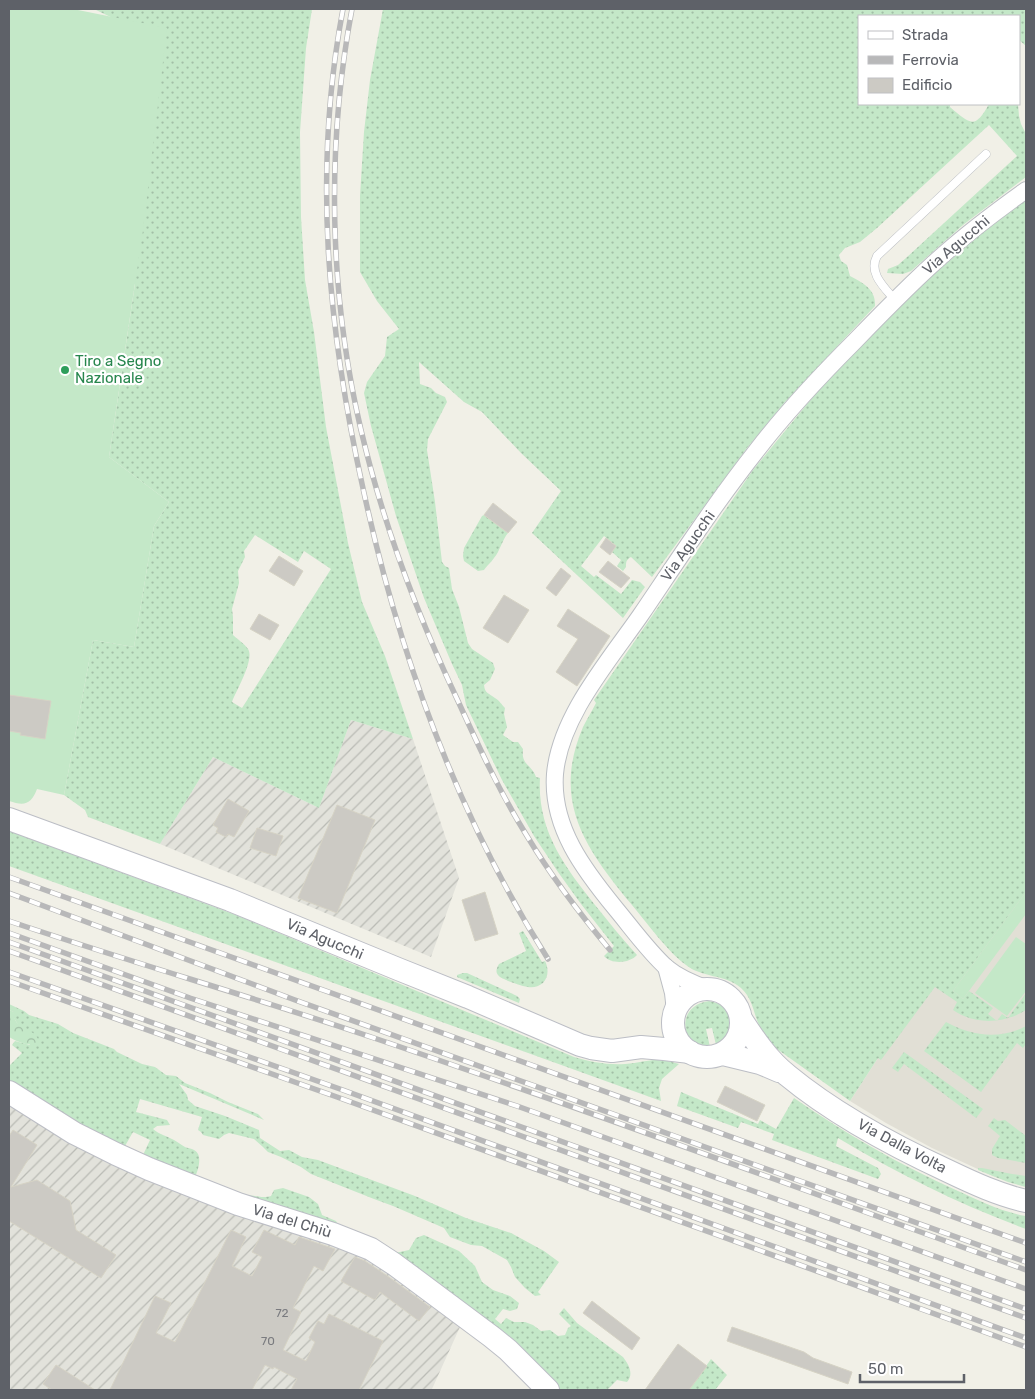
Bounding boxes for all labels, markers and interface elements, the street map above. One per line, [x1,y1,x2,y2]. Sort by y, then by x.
legend [858,15,1020,105]
text: Strada [902,26,948,44]
text: Ferrovia [902,51,959,69]
text: Edificio [902,76,952,94]
street label: Via Agucchi [919,212,993,278]
place label: Tiro a Segno Nazionale [75,352,161,387]
marker: Tiro a Segno Nazionale [59,364,71,376]
street label: Via Agucchi [657,507,719,585]
street label: Via Agucchi [284,915,366,963]
street label: Via Dalla Volta [854,1115,950,1177]
street label: Via del Chiù [250,1200,334,1242]
house number: 72 [275,1306,289,1320]
house number: 70 [261,1334,275,1348]
scale bar [860,1352,964,1384]
text: 50 m [868,1360,903,1378]

